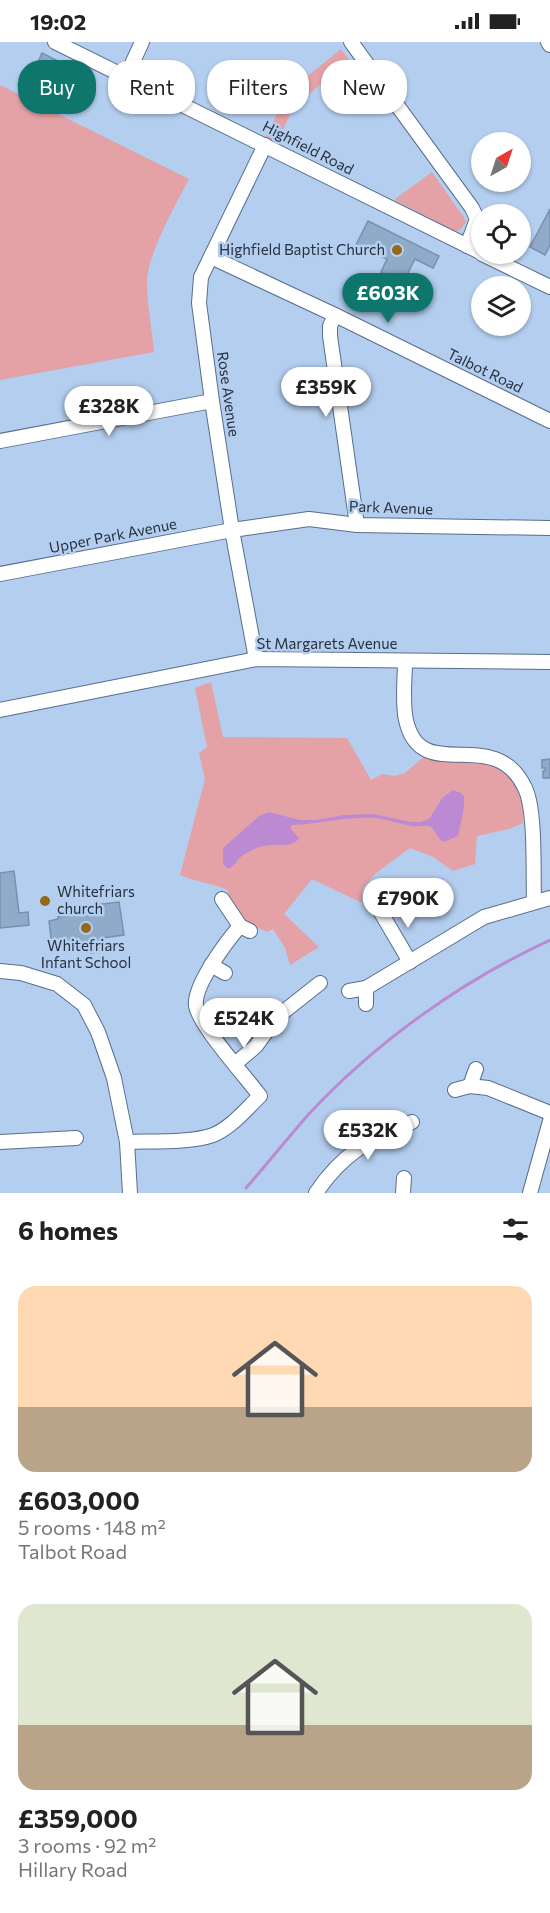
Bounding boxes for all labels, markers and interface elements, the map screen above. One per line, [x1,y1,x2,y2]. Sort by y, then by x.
text: 19:02 [30,8,86,35]
chip: Buy [18,60,96,114]
chip: Rent [108,60,195,114]
chip: Filters [207,60,309,114]
chip: New [321,60,407,114]
street label: Highfield Road [260,116,357,178]
north arrow [471,132,531,192]
map controls [471,132,531,336]
button: locate [471,204,531,264]
place label: Highfield Baptist Church [219,240,385,258]
marker: Highfield Baptist Church [390,243,404,257]
pin: £603K [346,273,430,324]
button: layers [471,276,531,336]
text: £603K [356,280,420,304]
street label: Talbot Road [445,344,526,396]
street label: Rose Avenue [214,350,244,438]
pin: £359K [284,367,368,418]
text: £359K [295,374,357,398]
pin: £328K [67,386,151,437]
text: £328K [78,393,140,417]
street label: Park Avenue [349,497,434,517]
street label: Upper Park Avenue [47,514,178,556]
street label: St Margarets Avenue [257,634,398,652]
pin: £790K [366,878,450,929]
place label: Whitefriars church [57,882,135,917]
text: £790K [377,885,439,909]
marker: Whitefriars church [38,894,52,908]
marker: Whitefriars Infant School [79,921,93,935]
place label: Whitefriars Infant School [41,936,131,971]
pin: £524K [202,998,286,1049]
text: £524K [213,1005,275,1029]
pin: £532K [326,1110,410,1161]
text: £532K [338,1117,398,1141]
icon: filters [499,1213,532,1246]
text: 6 homes [18,1214,118,1245]
icon: home [221,1325,329,1433]
text: £603,000 [18,1484,140,1515]
text: 5 rooms · 148 m² [18,1515,166,1539]
text: Talbot Road [18,1539,127,1563]
icon: home [221,1643,329,1751]
text: £359,000 [18,1802,138,1833]
text: 3 rooms · 92 m² [18,1833,156,1857]
text: Hillary Road [18,1857,128,1881]

